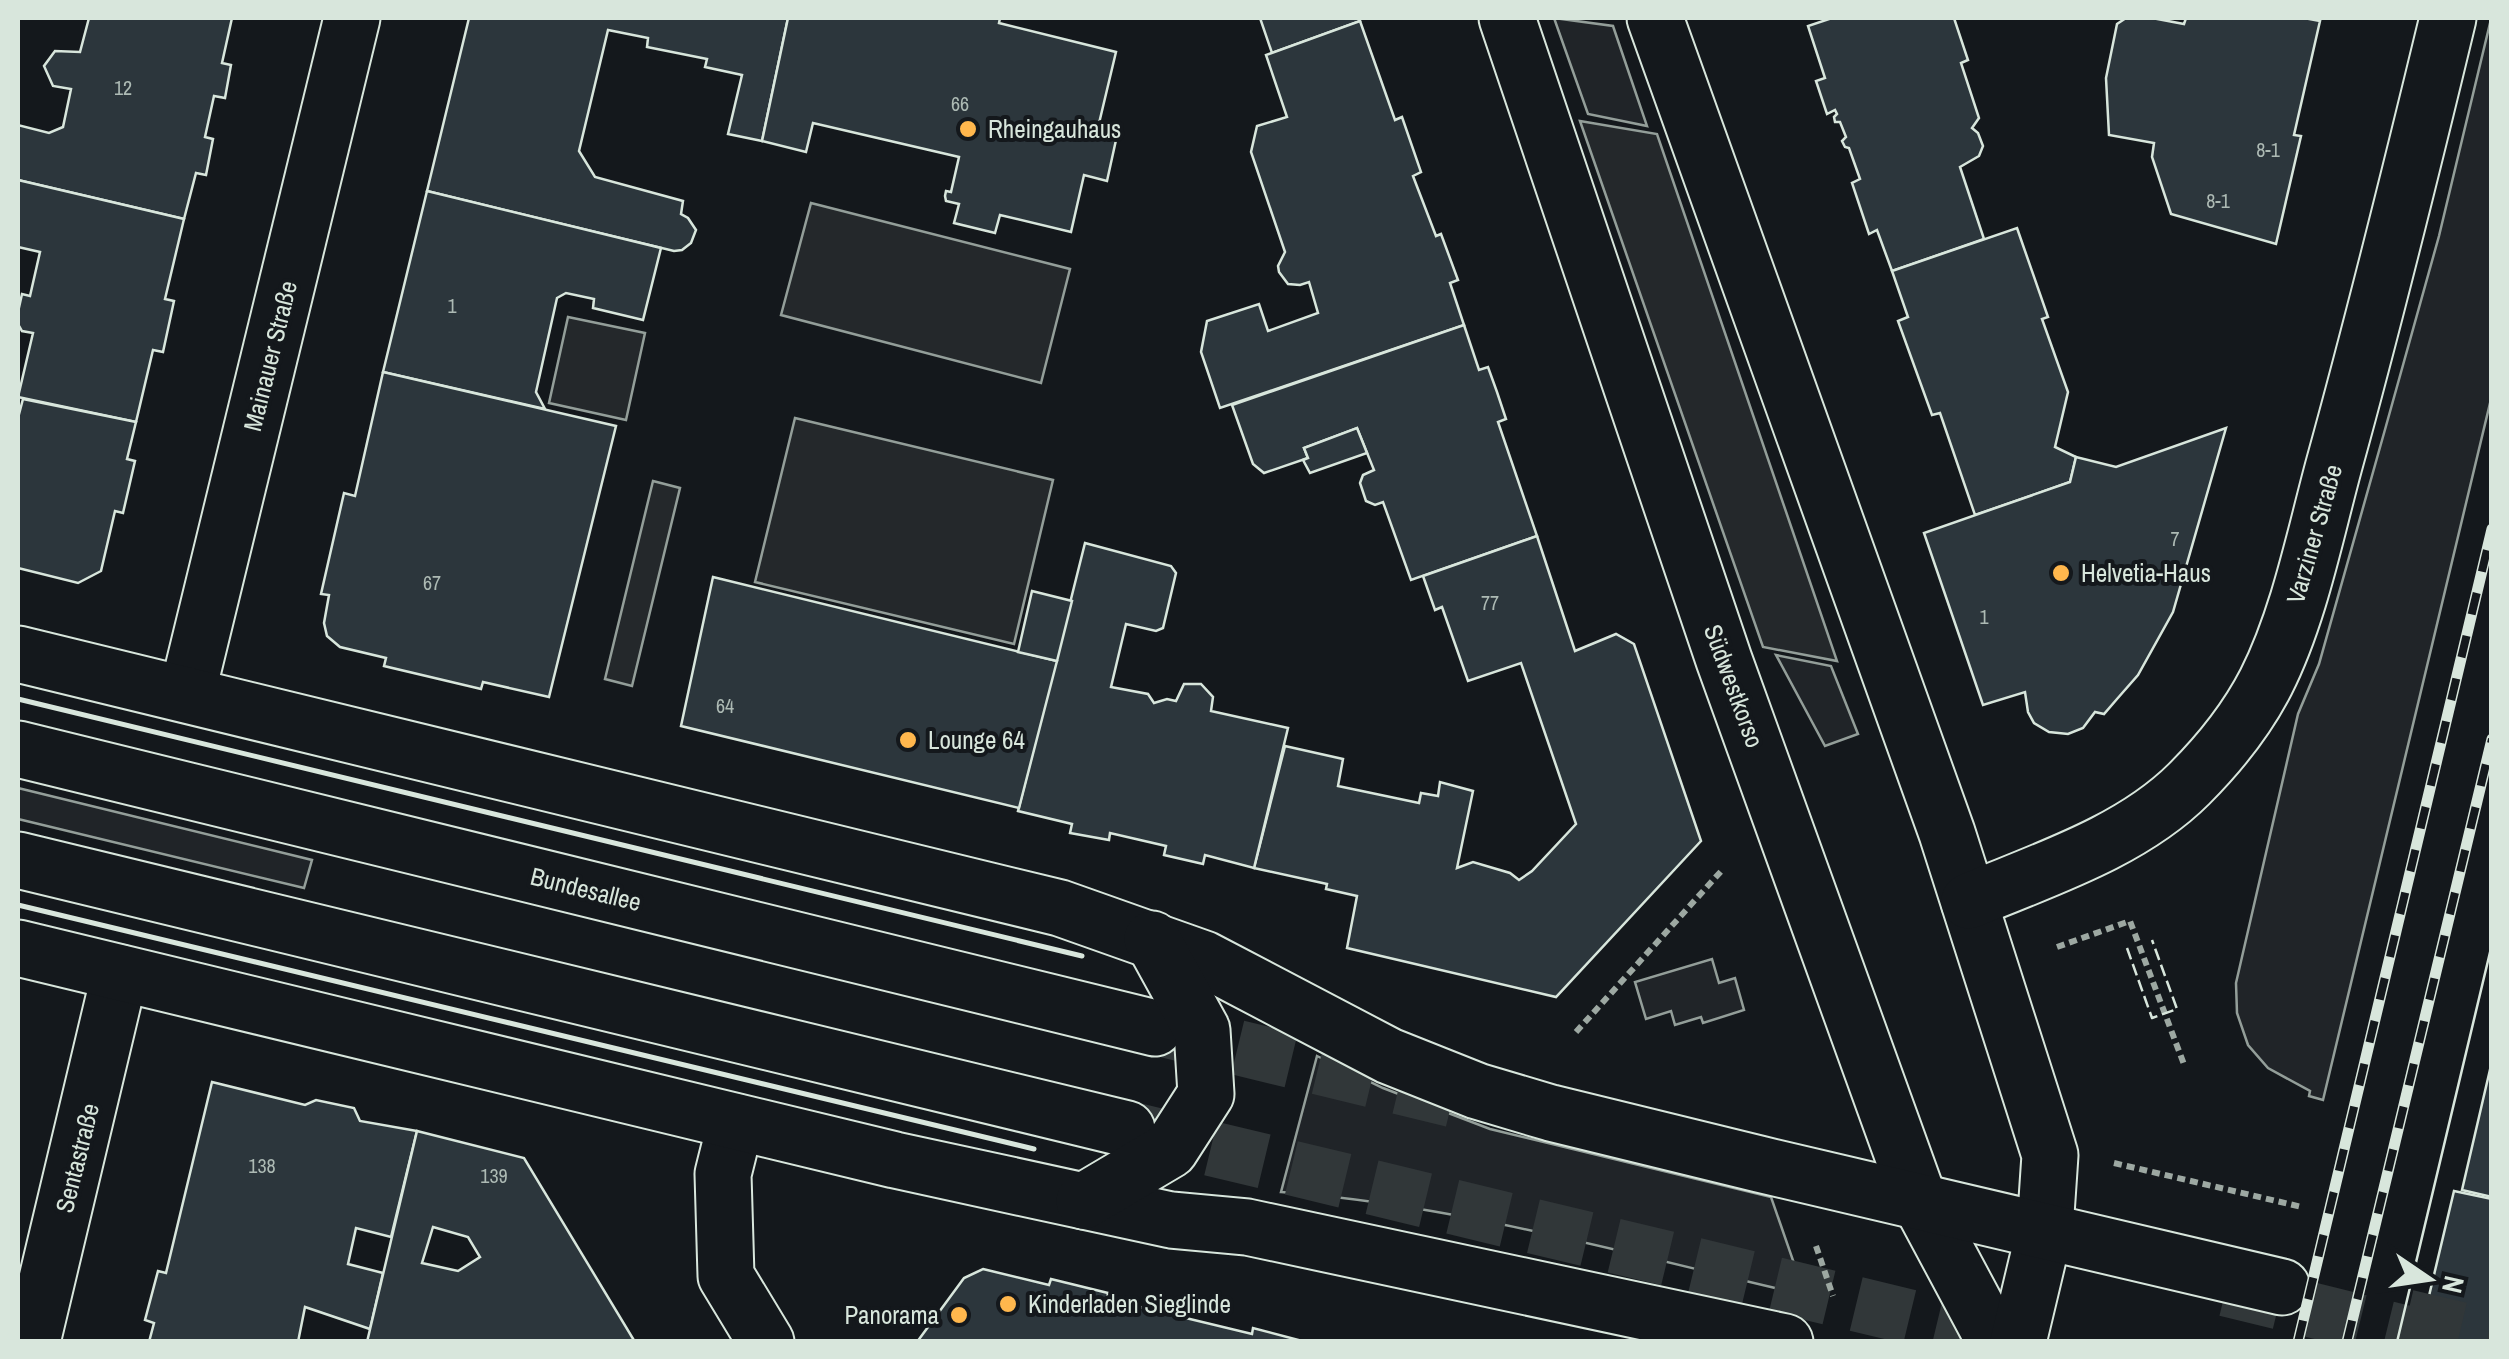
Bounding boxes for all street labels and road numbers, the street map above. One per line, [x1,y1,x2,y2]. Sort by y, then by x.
street label: Mainauer Straße [235,277,305,435]
street label: Varziner Straße [2278,460,2350,608]
street label: Südwestkorso [1696,620,1772,752]
street label: Bundesallee [527,859,645,919]
street label: Sentastraße [47,1100,107,1216]

